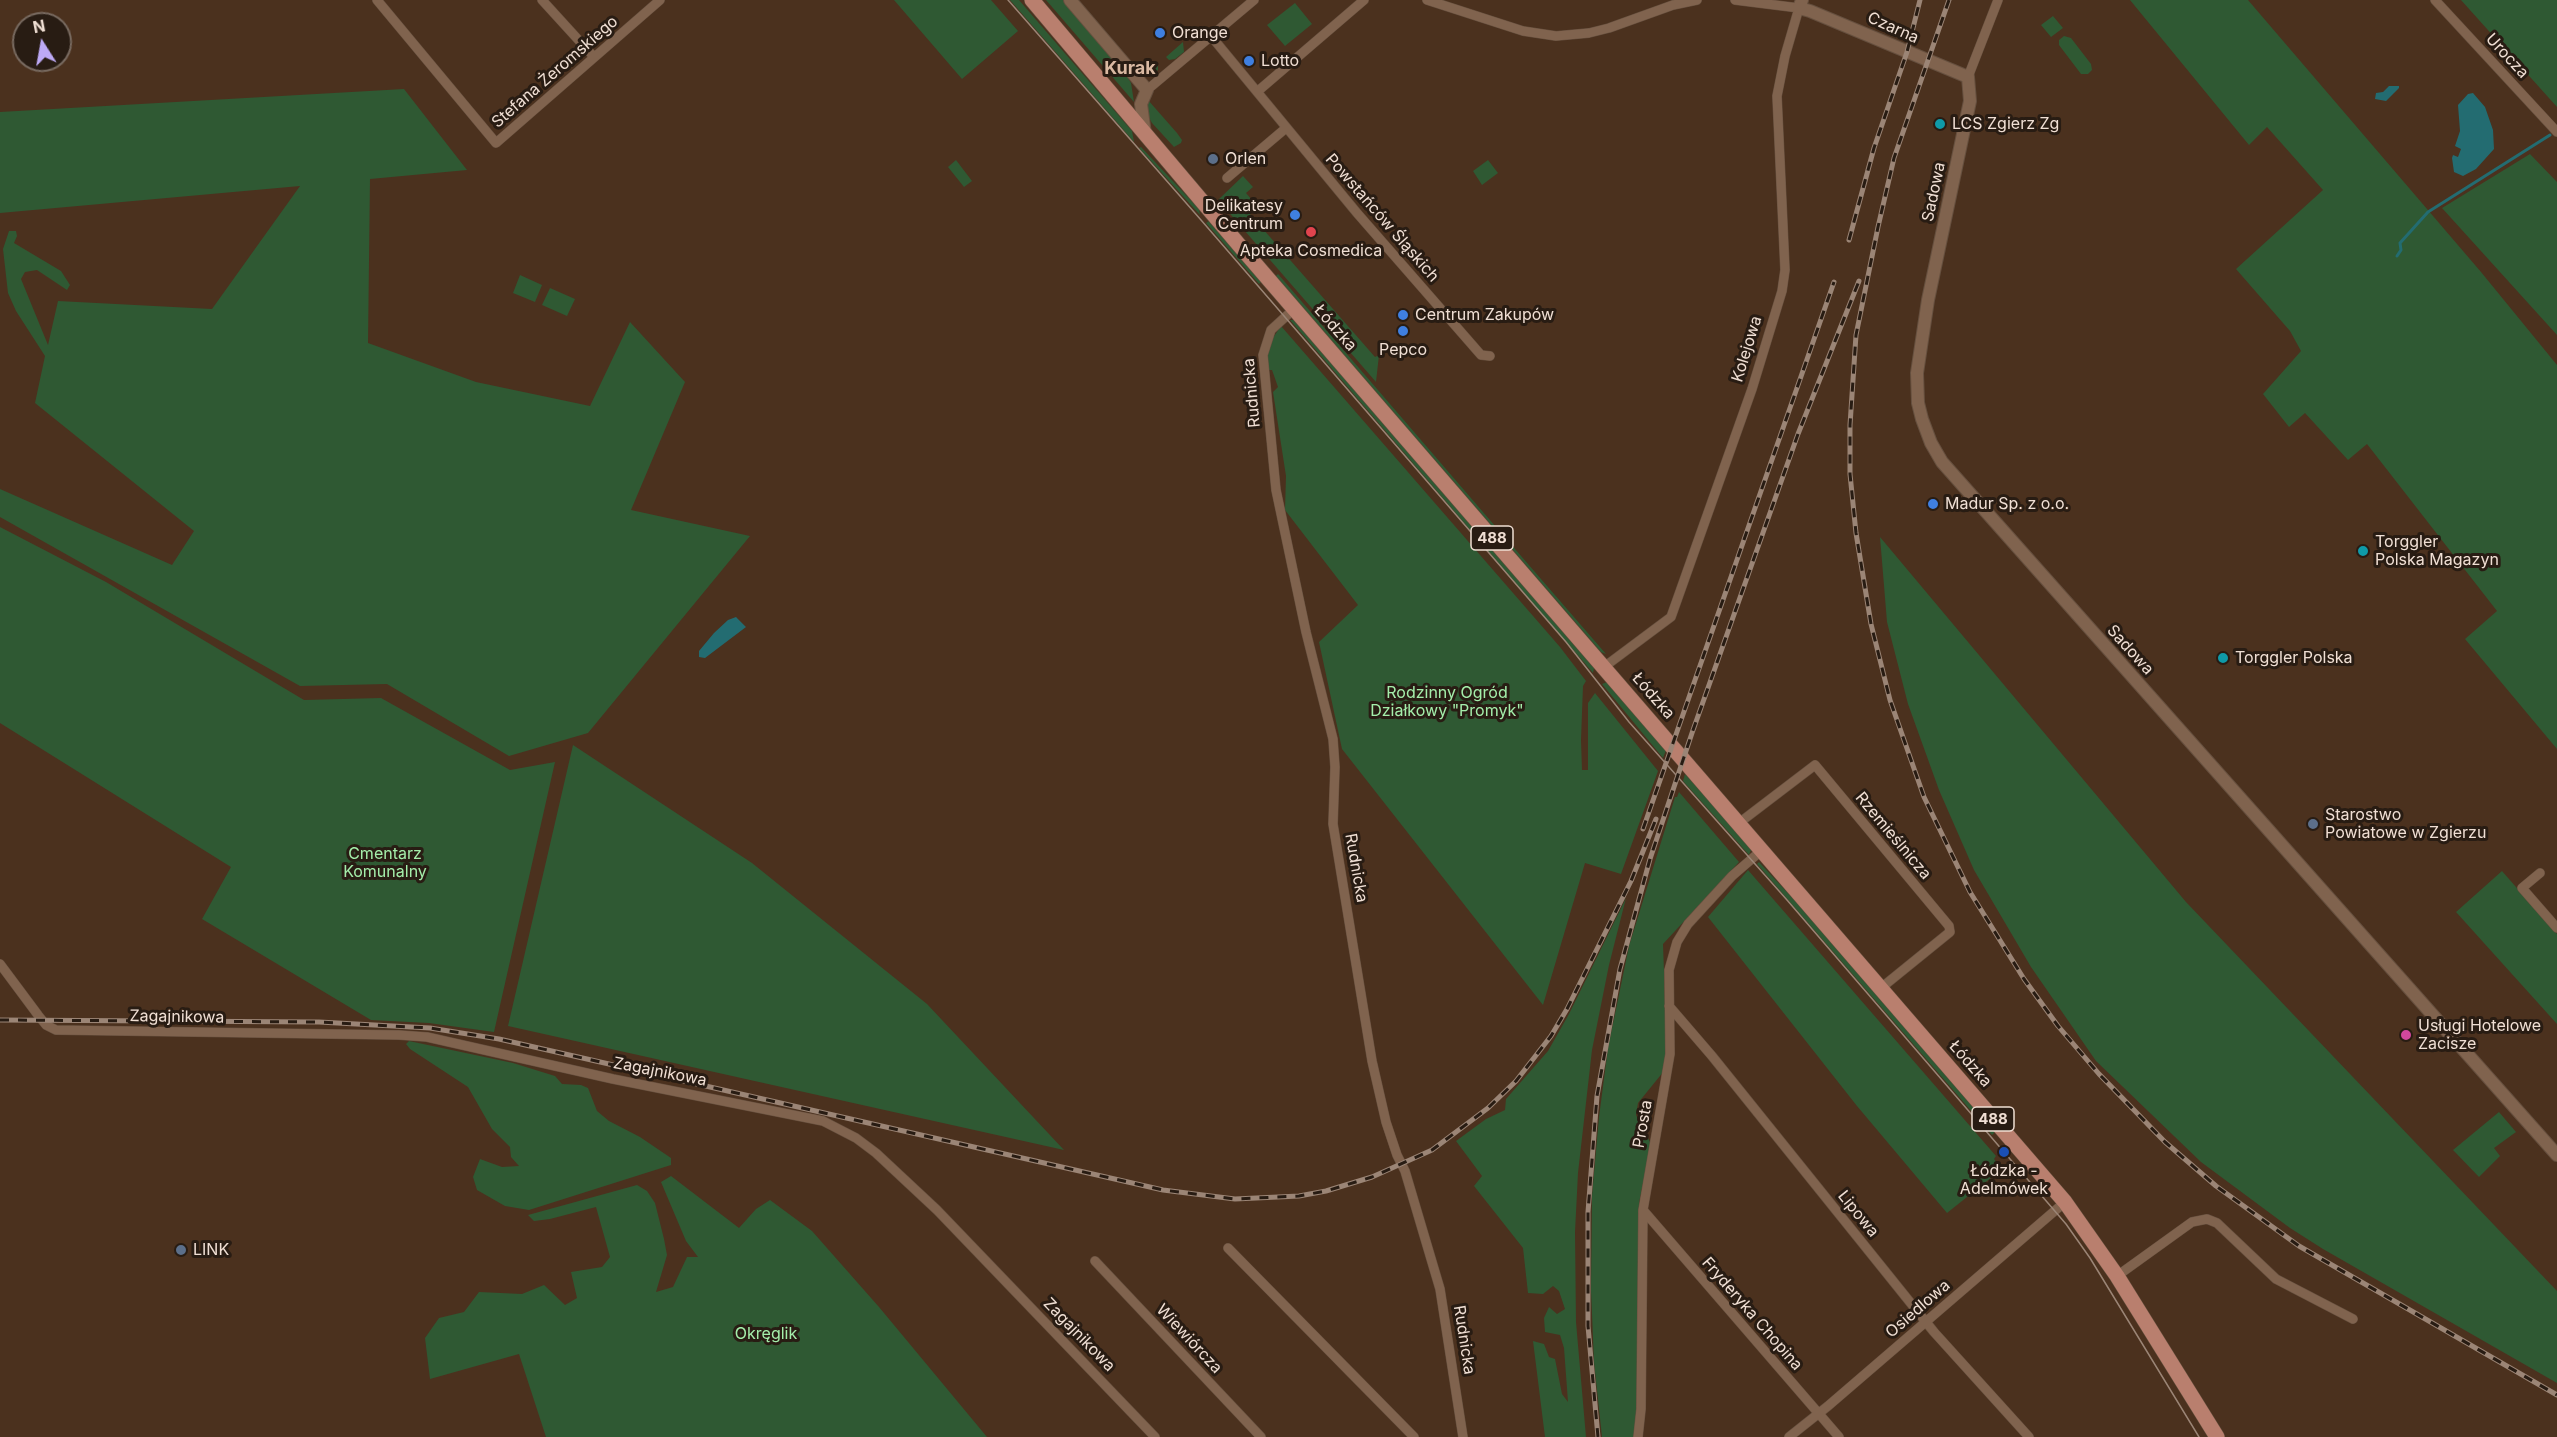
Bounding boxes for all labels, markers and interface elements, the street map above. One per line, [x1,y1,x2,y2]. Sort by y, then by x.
street label: Czarna [1864,8,1922,48]
north arrow [12,12,72,72]
street label: Stefana Żeromskiego [488,12,622,132]
text: N [31,15,47,37]
place label: Orange [1172,23,1228,43]
marker: Orange [1153,26,1167,40]
street label: Urocza [2482,30,2532,82]
place label: Lotto [1261,51,1299,71]
marker: Lotto [1242,54,1256,68]
district label: Kurak [1104,58,1156,80]
place label: LCS Zgierz Zg [1952,114,2059,134]
marker: LCS Zgierz Zg [1933,117,1947,131]
place label: Orlen [1225,149,1266,169]
street label: Powstańców Śląskich [1321,150,1443,286]
marker: Orlen [1206,152,1220,166]
street label: Sadowa [1918,160,1950,224]
place label: Delikatesy Centrum [1205,196,1283,234]
marker: Delikatesy Centrum [1288,208,1302,222]
marker: Apteka Cosmedica [1304,225,1318,239]
place label: Apteka Cosmedica [1240,241,1382,261]
street label: Łódzka [1310,301,1360,355]
place label: Centrum Zakupów [1415,305,1554,325]
marker: Centrum Zakupów [1396,308,1410,322]
street label: Kolejowa [1728,314,1766,384]
marker: Pepco [1396,324,1410,338]
place label: Pepco [1379,340,1427,360]
street label: Rudnicka [1239,357,1265,429]
place label: Madur Sp. z o.o. [1945,494,2069,514]
marker: Madur Sp. z o.o. [1926,497,1940,511]
road number: 488 [1471,526,1513,550]
place label: Torggler Polska Magazyn [2375,532,2499,570]
marker: Torggler Polska Magazyn [2356,544,2370,558]
street label: Sadowa [2103,621,2157,679]
place label: Torggler Polska [2235,648,2353,668]
marker: Torggler Polska [2216,651,2230,665]
street label: Łódzka [1628,669,1678,723]
park label: Rodzinny Ogród Działkowy "Promyk" [1370,683,1524,721]
street label: Rzemieślnicza [1851,789,1935,883]
place label: Starostwo Powiatowe w Zgierzu [2325,805,2486,843]
marker: Starostwo Powiatowe w Zgierzu [2306,817,2320,831]
street label: Rudnicka [1340,832,1372,904]
park label: Cmentarz Komunalny [343,844,427,882]
street label: Zagajnikowa [129,1007,225,1027]
place label: Usługi Hotelowe Zacisze [2418,1016,2541,1054]
marker: Usługi Hotelowe Zacisze [2399,1028,2413,1042]
street label: Łódzka [1945,1037,1995,1091]
street label: Zagajnikowa [612,1054,708,1090]
street label: Prosta [1629,1099,1657,1149]
road number: 488 [1972,1107,2014,1131]
marker: Łódzka - Adelmówek [1997,1145,2011,1159]
place label: Łódzka - Adelmówek [1960,1161,2048,1199]
street label: Lipowa [1834,1187,1882,1241]
place label: LINK [193,1240,229,1260]
marker: LINK [174,1243,188,1257]
street label: Fryderyka Chopina [1698,1254,1806,1374]
street label: Osiedlowa [1882,1276,1954,1342]
street label: Zagajnikowa [1039,1294,1119,1376]
street label: Wiewiórcza [1152,1300,1226,1378]
street label: Rudnicka [1449,1304,1479,1376]
park label: Okręglik [735,1324,797,1344]

